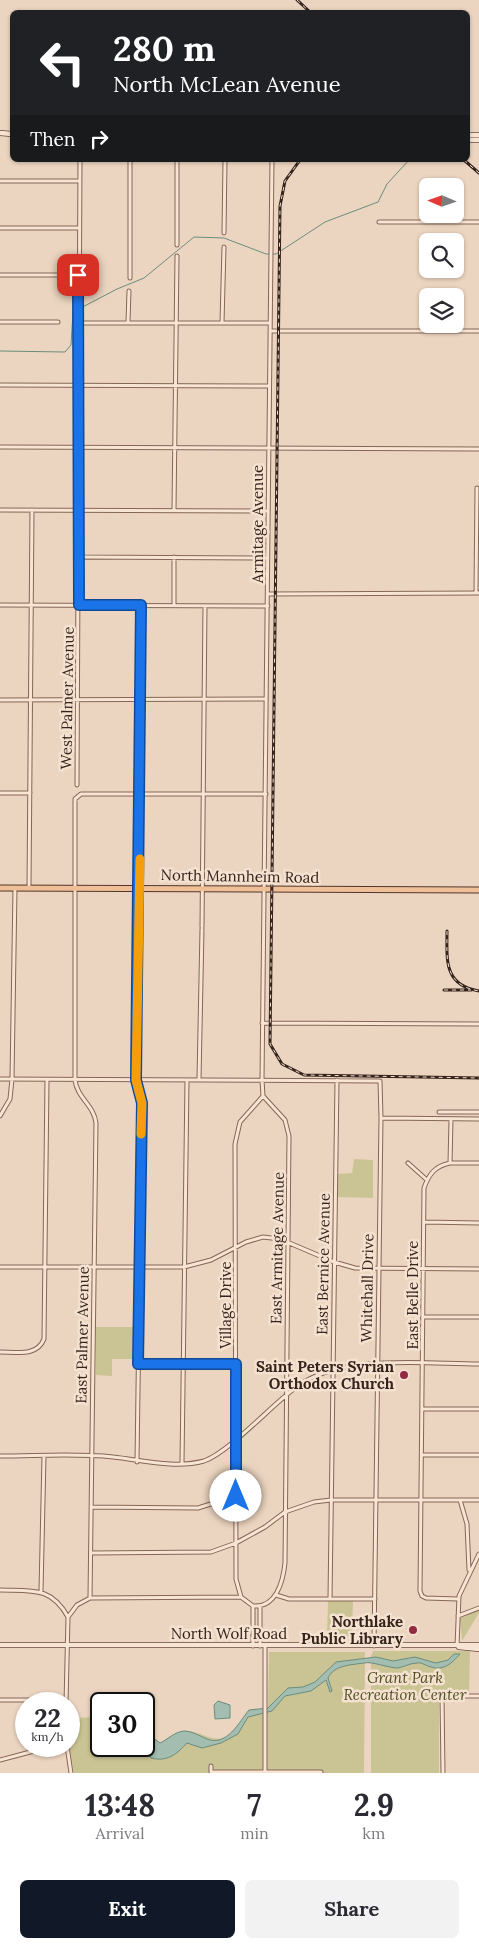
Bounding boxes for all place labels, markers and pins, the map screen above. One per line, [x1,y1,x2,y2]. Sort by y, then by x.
pin [57,254,99,296]
place label: Saint Peters Syrian Orthodox Church [256,1357,395,1393]
marker: Saint Peters Syrian Orthodox Church [398,1369,410,1381]
place label: Northlake Public Library [301,1612,404,1648]
marker: Northlake Public Library [407,1624,419,1636]

